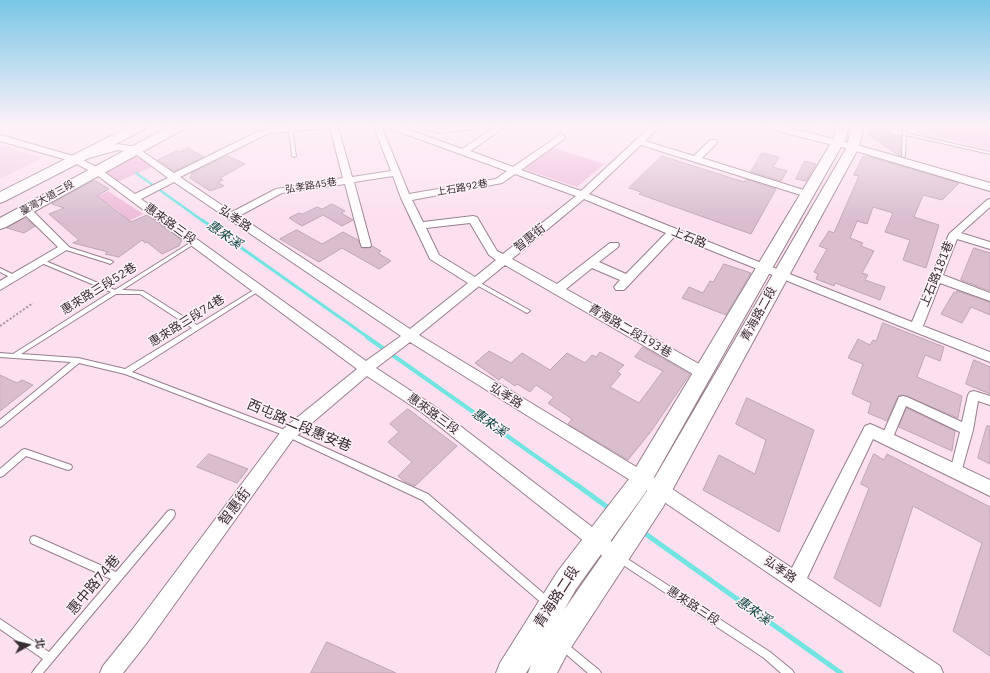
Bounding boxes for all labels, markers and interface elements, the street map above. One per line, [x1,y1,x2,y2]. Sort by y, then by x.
street label: 弘孝路45巷 [284,176,338,196]
street label: 臺灣大道三段 [18,178,76,218]
street label: 上石路92巷 [435,178,489,198]
street label: 惠來路三段 [141,201,199,247]
street label: 弘孝路 [216,203,254,235]
water label: 惠來溪 [204,217,244,253]
street label: 智惠街 [511,221,549,255]
street label: 上石路 [670,225,708,251]
street label: 上石路181巷 [917,239,957,309]
street label: 惠來路三段52巷 [59,260,139,318]
street label: 青海路二段 [738,284,780,344]
street label: 惠來路三段74巷 [147,292,227,350]
street label: 青海路二段193巷 [586,301,674,361]
street label: 弘孝路 [487,380,525,412]
street label: 惠來路三段 [404,391,462,437]
street label: 西屯路二段惠安巷 [244,396,354,456]
water label: 惠來溪 [469,405,509,441]
street label: 智惠街 [216,485,254,529]
street label: 惠中路74巷 [64,552,124,618]
street label: 弘孝路 [761,554,799,586]
street label: 青海路二段 [531,563,583,631]
street label: 惠來路三段 [664,584,722,628]
water label: 惠來溪 [733,593,773,629]
north arrow [8,625,48,665]
text: 北 [32,637,48,650]

